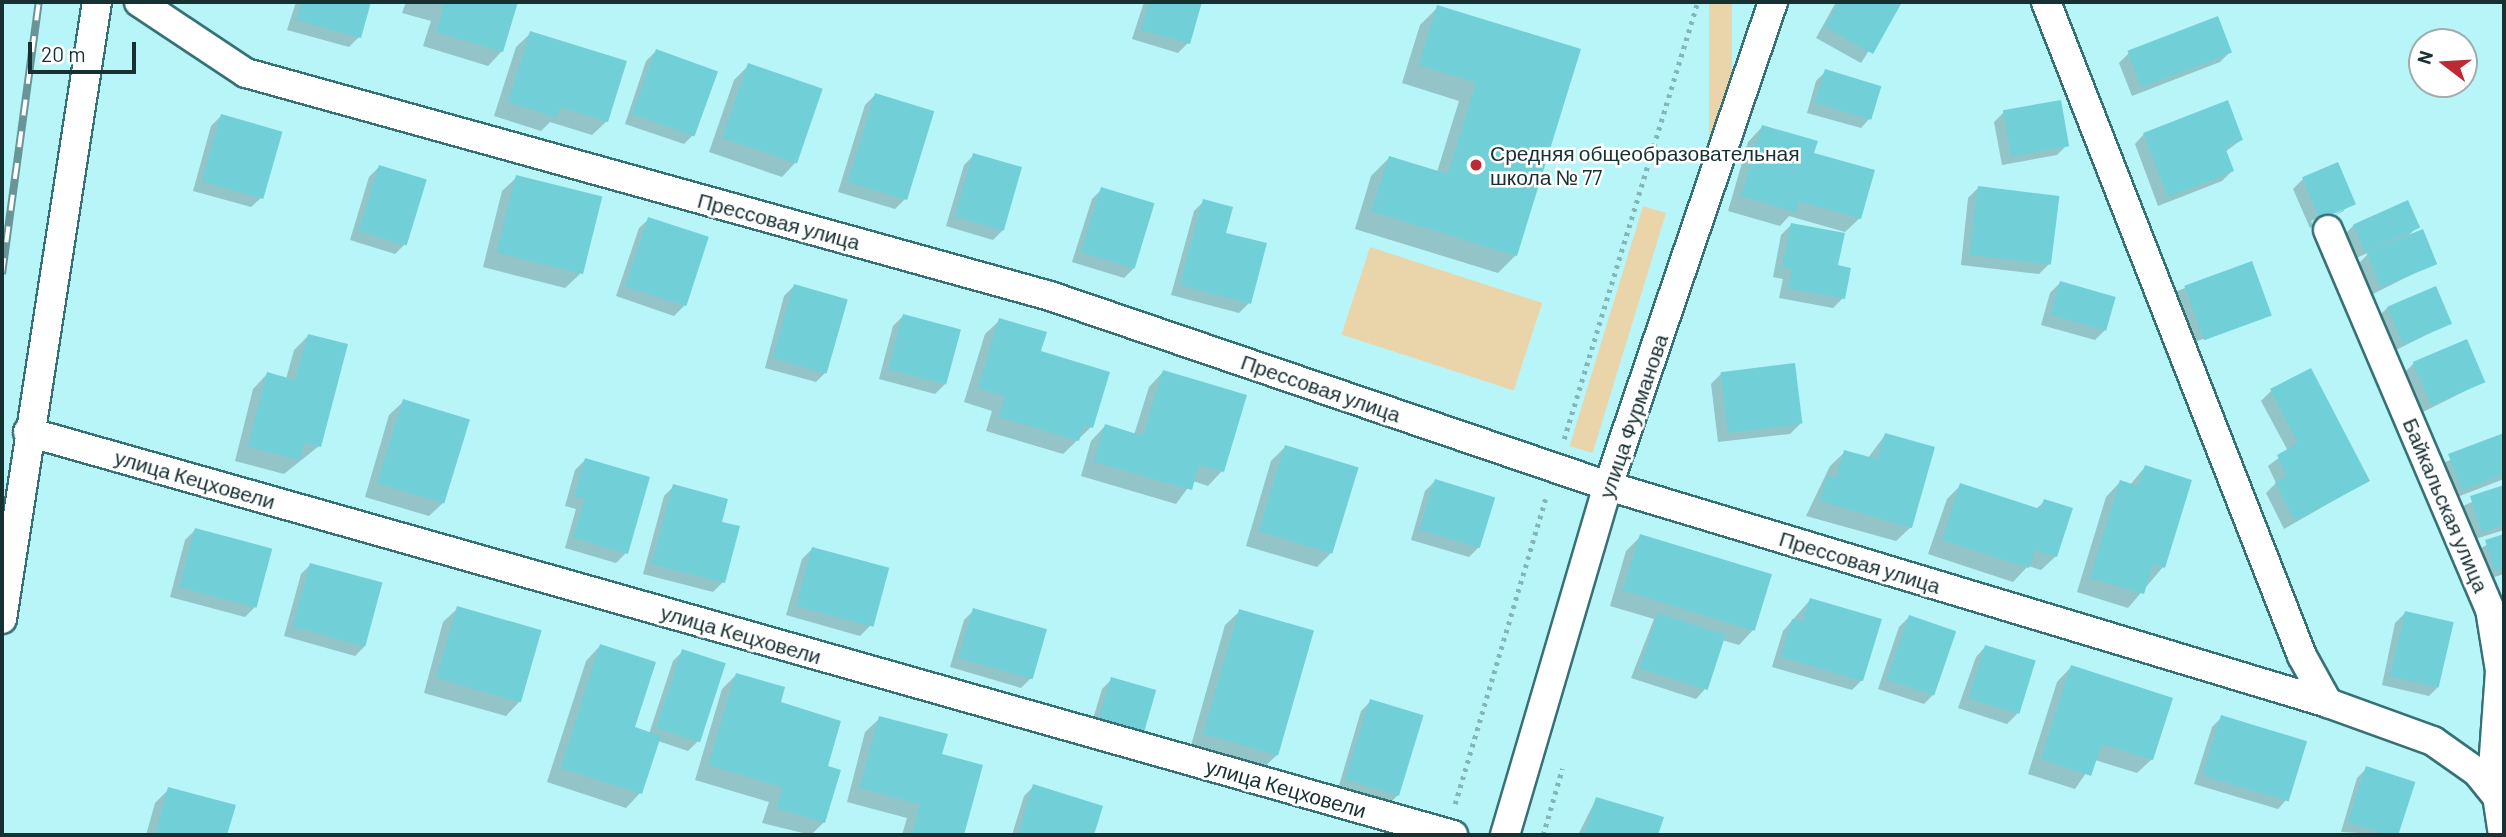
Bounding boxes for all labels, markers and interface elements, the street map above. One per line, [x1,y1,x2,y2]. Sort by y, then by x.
scale bar [32,28,140,72]
north arrow [2408,28,2478,98]
text: 20 m [41,41,86,66]
text: N [2412,48,2437,67]
place label: Средняя общеобразовательная школа № 77 [1490,140,1800,190]
marker: Средняя общеобразовательная школа № 77 [1468,157,1484,173]
street label: Прессовая улица [695,187,863,255]
street label: улица Фурманова [1593,331,1673,501]
street label: Прессовая улица [1238,349,1404,427]
street label: Байкальская улица [2398,414,2494,596]
street label: улица Кецховели [112,444,278,514]
street label: Прессовая улица [1776,525,1944,599]
street label: улица Кецховели [658,599,824,669]
street label: улица Кецховели [1203,753,1369,823]

